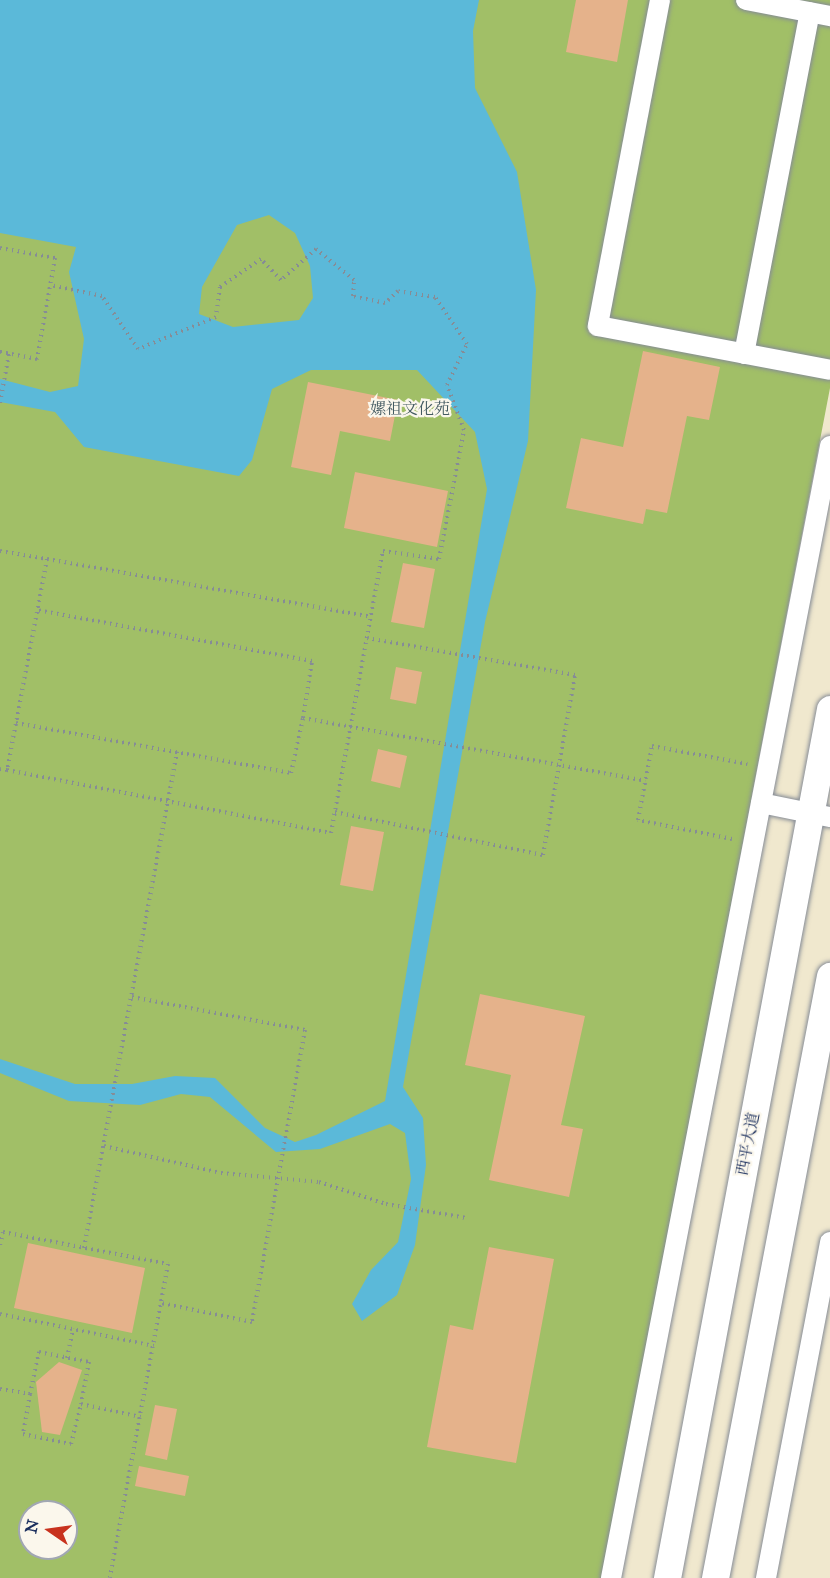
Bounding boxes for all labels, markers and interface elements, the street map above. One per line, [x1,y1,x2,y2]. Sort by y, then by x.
park label: 嫘祖文化苑 [370,399,450,419]
street label: 西平大道 [732,1111,764,1177]
north arrow [18,1500,78,1560]
text: N [21,1518,43,1535]

